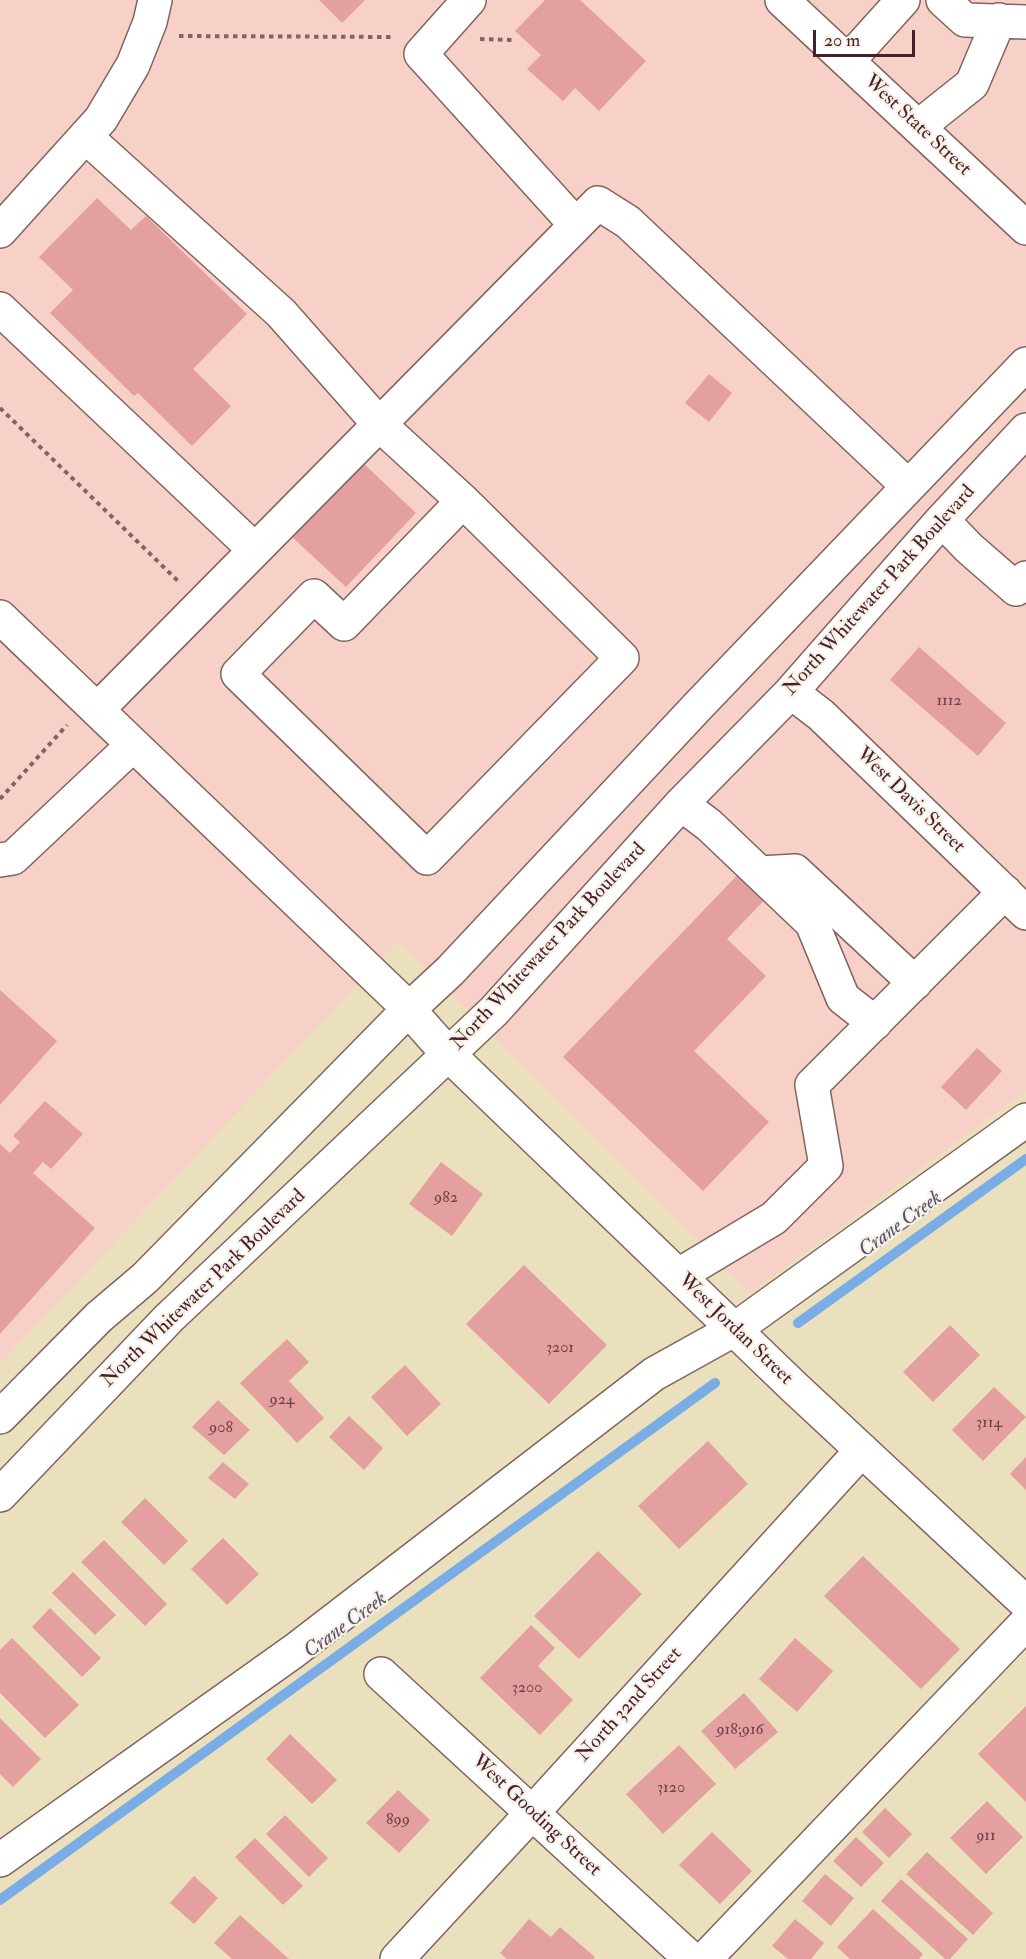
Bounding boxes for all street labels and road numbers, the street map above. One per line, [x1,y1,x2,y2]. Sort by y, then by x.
street label: West State Street [859,70,975,182]
street label: North Whitewater Park Boulevard [779,481,981,701]
street label: West Davis Street [851,743,969,859]
street label: North Whitewater Park Boulevard [447,838,651,1056]
street label: North Whitewater Park Boulevard [97,1185,311,1393]
street label: West Jordan Street [673,1269,797,1391]
street label: North 32nd Street [572,1643,688,1767]
street label: West Gooding Street [466,1750,606,1882]

